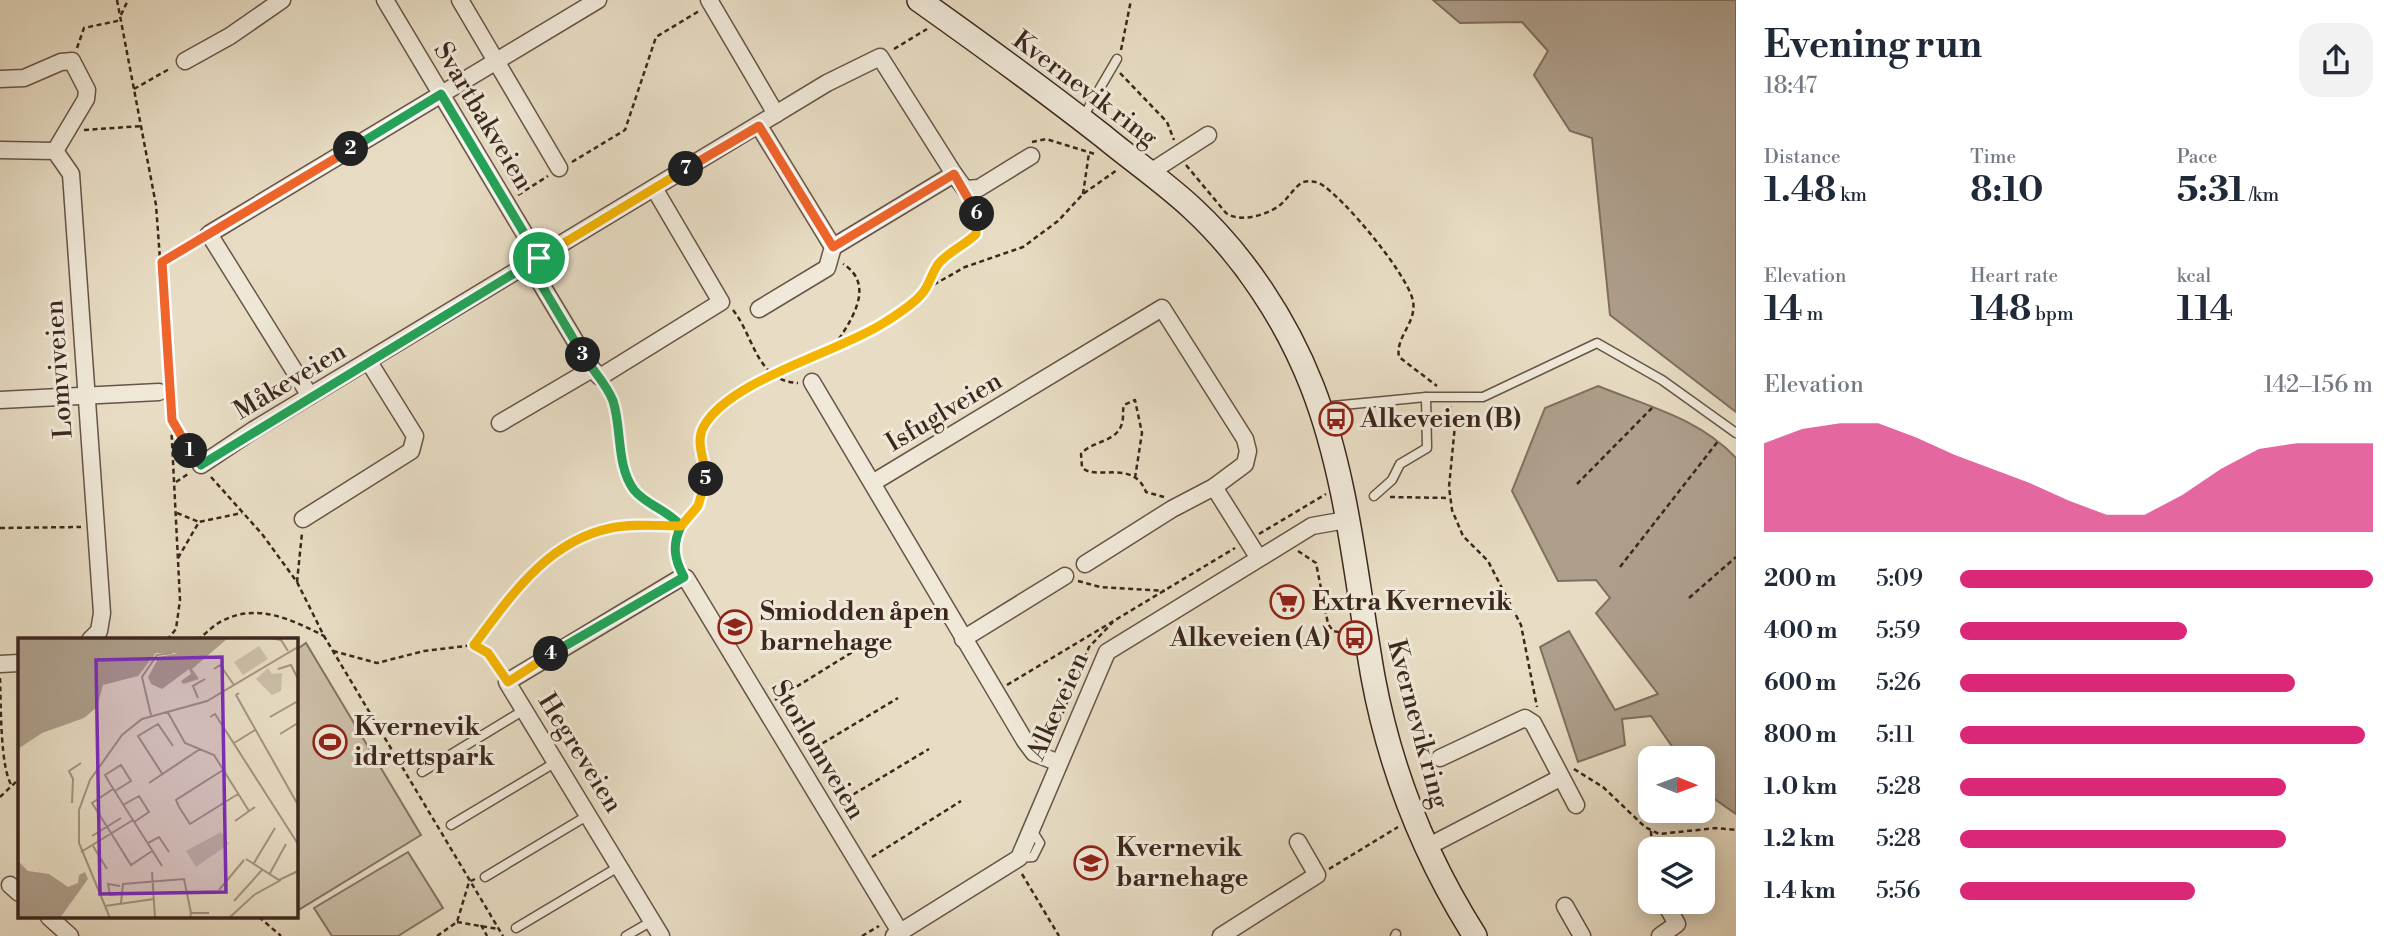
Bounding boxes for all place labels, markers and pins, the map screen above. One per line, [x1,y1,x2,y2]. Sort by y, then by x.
pin: 2 [334,132,368,166]
pin: 7 [668,152,704,186]
pin: 6 [960,196,995,232]
pin [509,228,569,288]
pin: 3 [566,338,600,372]
bus stop icon: Alkeveien (B) [1317,400,1355,438]
place label: Alkeveien (B) [1359,403,1521,435]
pin: 1 [172,434,208,468]
pin: 5 [688,462,724,496]
supermarket icon: Extra Kvernevik [1268,583,1306,621]
place label: Extra Kvernevik [1312,586,1513,618]
place label: Smiodden åpen barnehage [760,596,949,658]
school or university icon: Smiodden åpen barnehage [716,608,754,646]
bus stop icon: Alkeveien (A) [1336,619,1374,657]
place label: Alkeveien (A) [1169,622,1330,654]
pin: 4 [534,636,568,672]
place label: Kvernevik idrettspark [354,711,495,773]
sports icon: Kvernevik idrettspark [311,723,349,761]
place label: Kvernevik barnehage [1116,832,1248,894]
school or university icon: Kvernevik barnehage [1072,844,1110,882]

